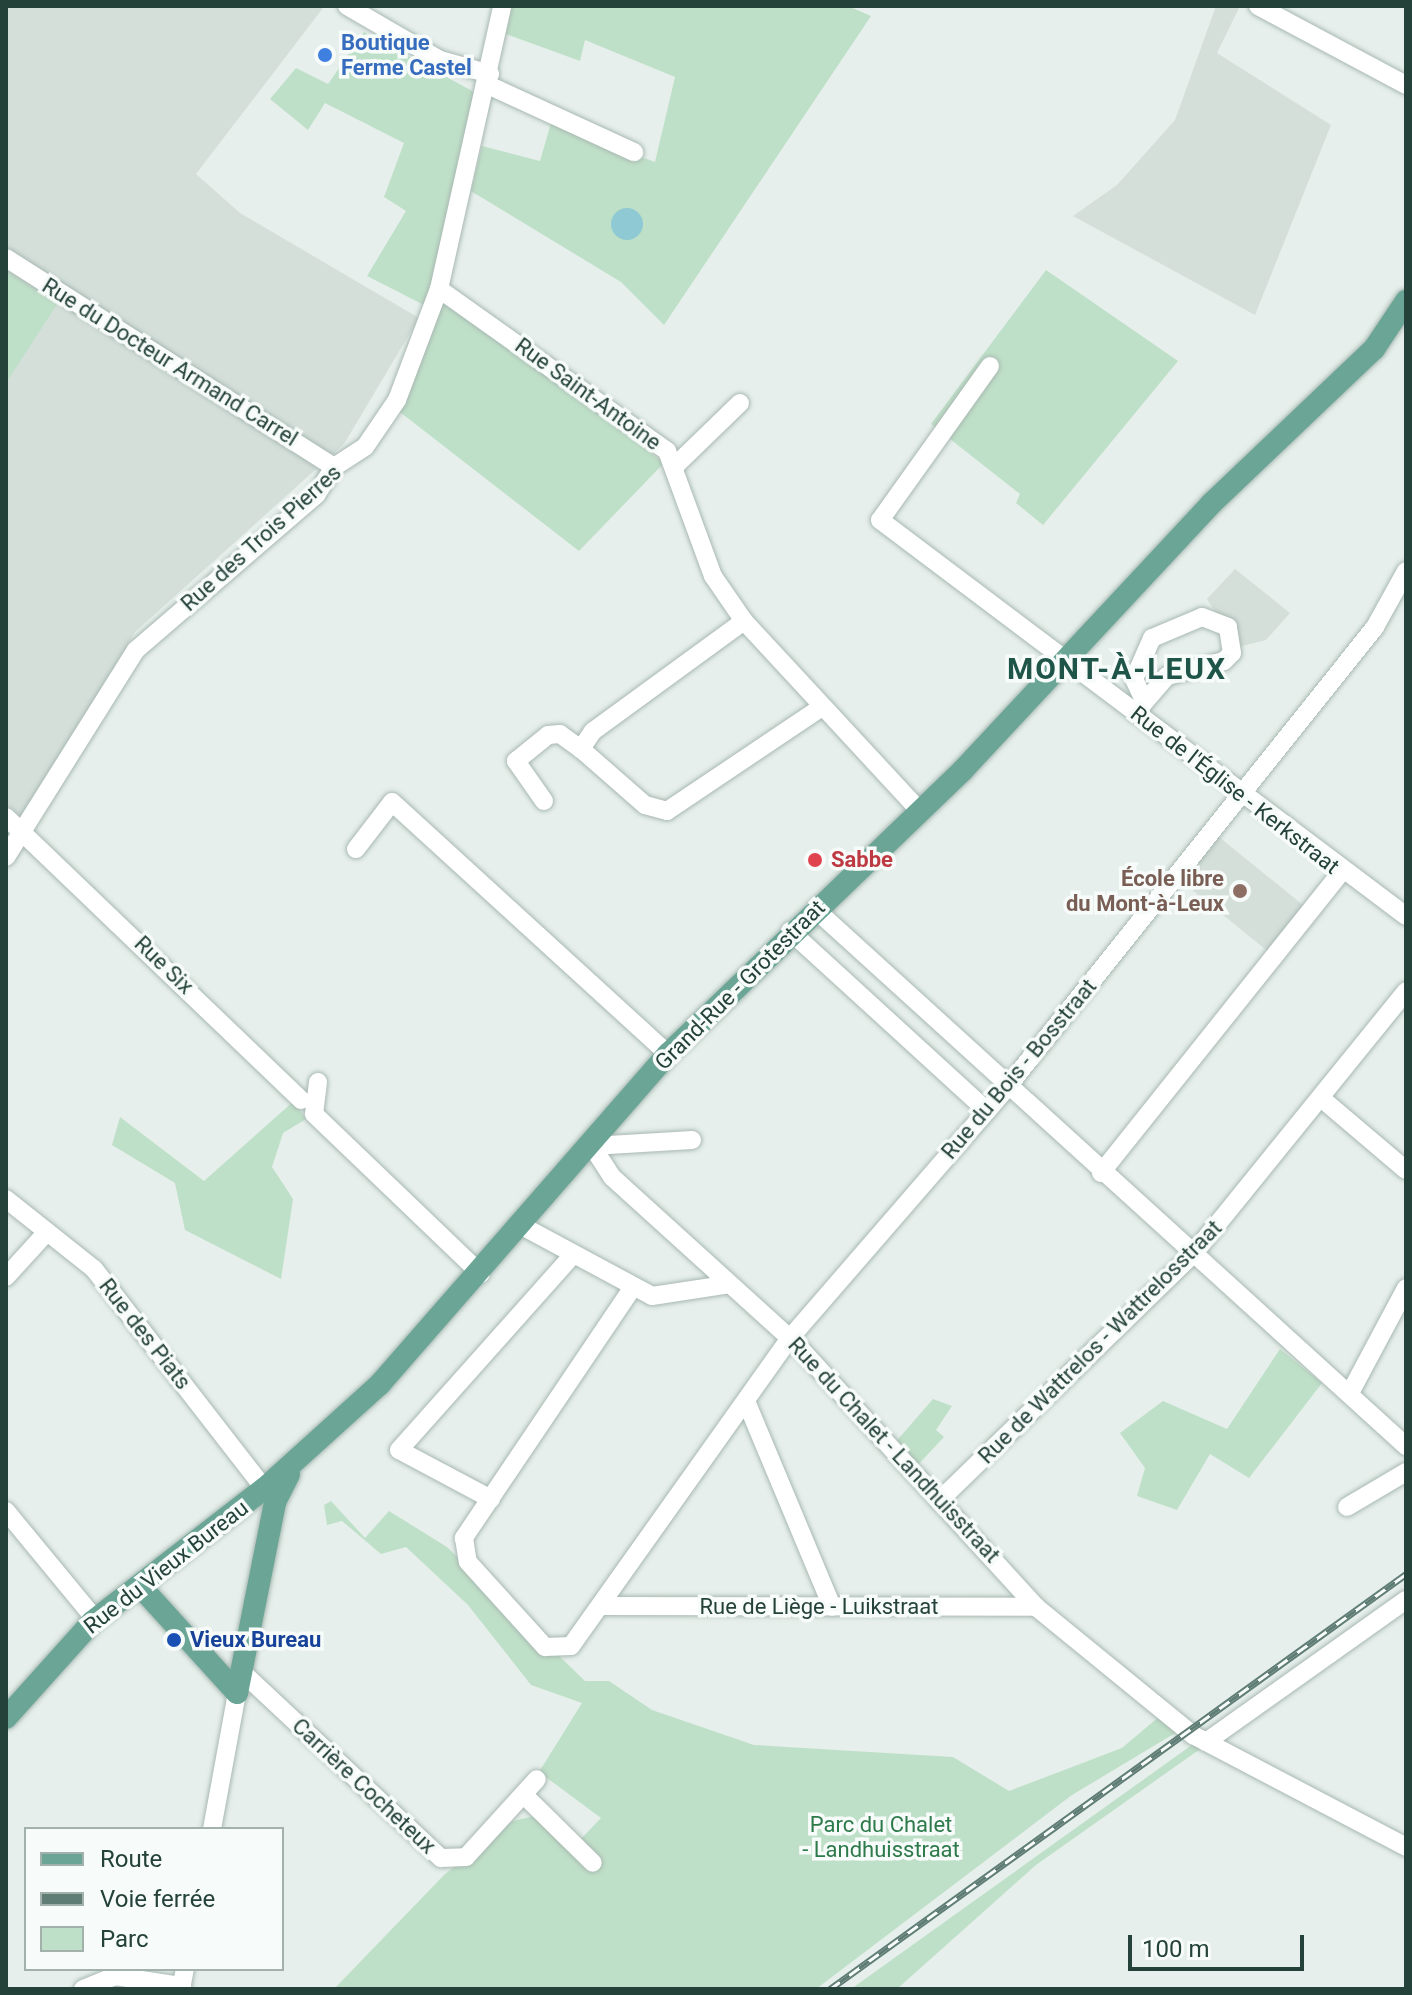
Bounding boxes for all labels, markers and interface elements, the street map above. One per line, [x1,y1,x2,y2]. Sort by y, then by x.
place label: Boutique Ferme Castel [341,29,472,80]
marker: Boutique Ferme Castel [316,46,334,64]
street label: Rue du Docteur Armand Carrel [37,272,303,452]
street label: Rue Saint-Antoine [510,332,666,456]
street label: Rue des Trois Pierres [175,459,347,617]
district label: MONT-À-LEUX [1007,651,1227,687]
street label: Rue de l'Église - Kerkstraat [1125,700,1345,880]
place label: Sabbe [831,847,893,873]
marker: Sabbe [806,851,824,869]
place label: École libre du Mont-à-Leux [1066,865,1224,916]
marker: École libre du Mont-à-Leux [1231,882,1249,900]
street label: Grand-Rue - Grotestraat [650,895,830,1075]
street label: Rue Six [129,930,199,1000]
street label: Rue du Bois - Bosstraat [936,974,1102,1164]
street label: Rue de Wattrelos - Wattrelosstraat [973,1215,1227,1469]
street label: Rue des Piats [94,1273,196,1395]
street label: Rue du Chalet - Landhuisstraat [783,1332,1005,1568]
street label: Rue du Vieux Bureau [79,1495,253,1639]
street label: Rue de Liège - Luikstraat [700,1594,938,1620]
place label: Vieux Bureau [190,1627,321,1653]
marker: Vieux Bureau [165,1631,183,1649]
street label: Carrière Cocheteux [287,1713,441,1859]
park label: Parc du Chalet - Landhuisstraat [802,1811,960,1862]
legend [24,1827,284,1971]
text: Route [100,1845,162,1873]
text: Voie ferrée [100,1885,215,1913]
scale bar [1132,1919,1308,1969]
text: Parc [100,1925,149,1953]
text: 100 m [1142,1935,1209,1963]

